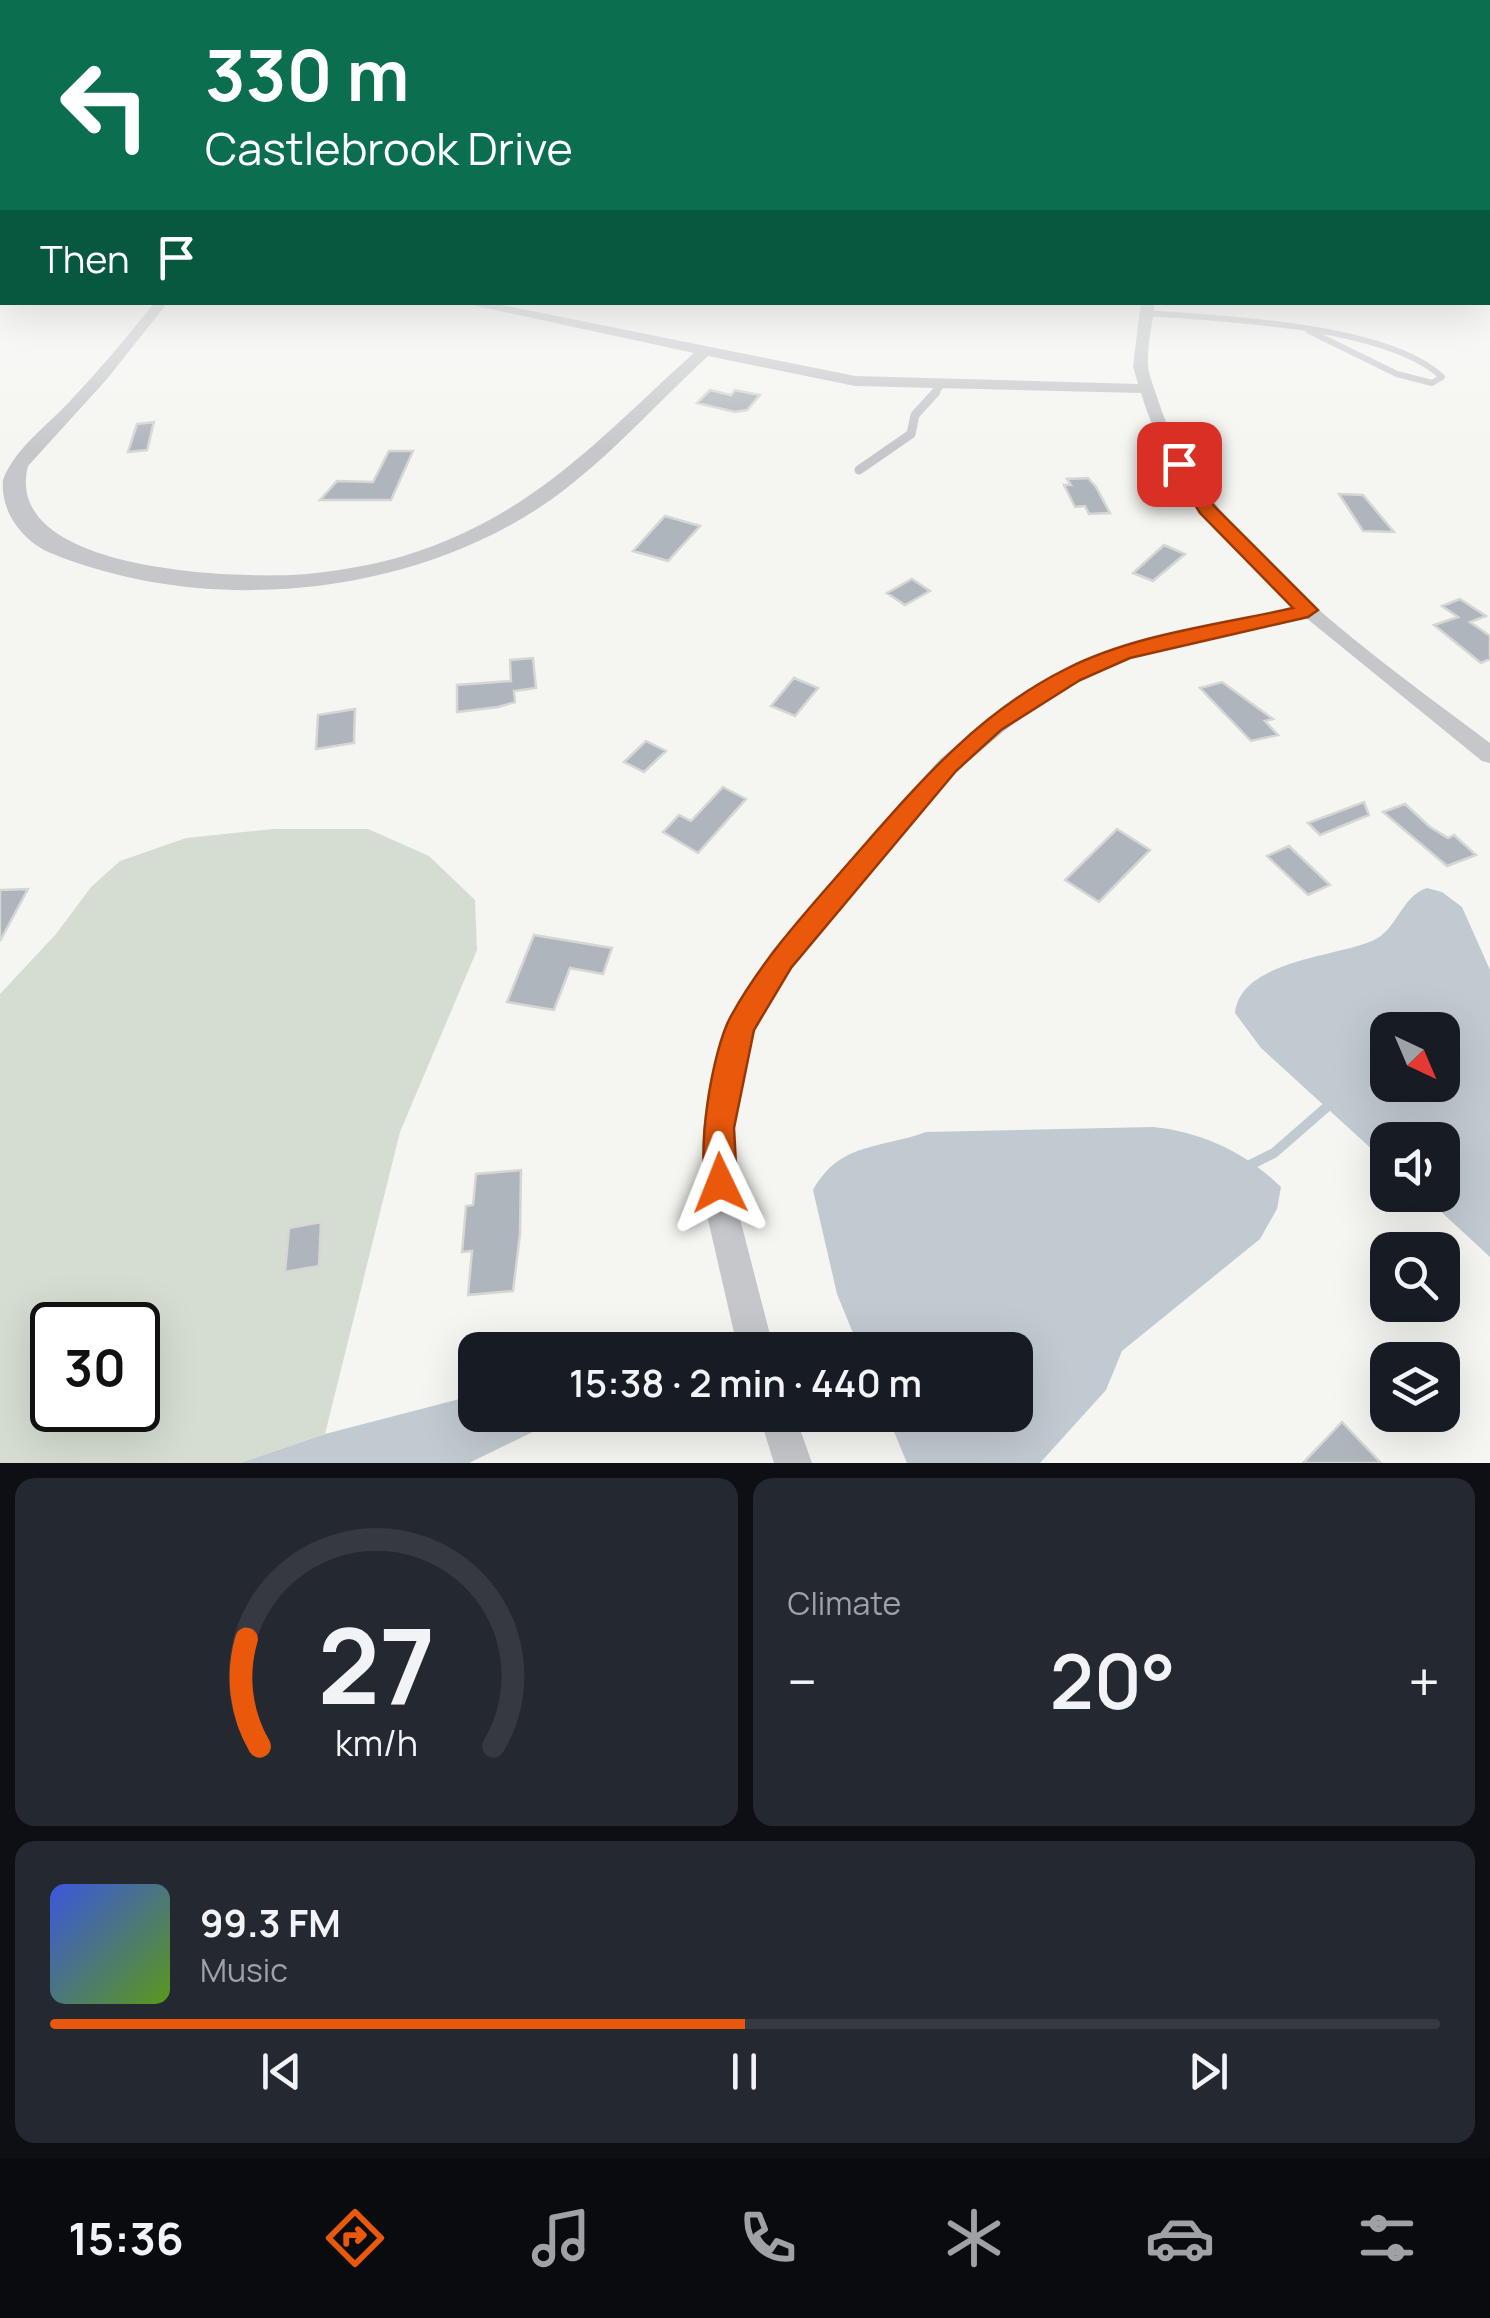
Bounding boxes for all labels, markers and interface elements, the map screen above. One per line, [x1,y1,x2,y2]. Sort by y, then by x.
text: 330 m [205,26,409,122]
icon: left [40,40,170,170]
text: Castlebrook Drive [205,117,573,179]
icon: arrive [149,230,204,285]
text: Then [40,232,129,284]
pin [1137,422,1222,507]
icon: arrive [1152,437,1207,492]
north arrow [1370,1012,1460,1102]
map controls [1370,1012,1460,1432]
button: sound [1370,1122,1460,1212]
position arrow [668,1131,772,1235]
button: search [1370,1232,1460,1322]
speed limit sign: 30 [30,1302,160,1432]
button: layers [1370,1342,1460,1432]
text: 15:38 · 2 min · 440 m [569,1356,922,1408]
text: Climate [788,1581,901,1625]
text: 27 [318,1593,435,1735]
text: 20° [1050,1629,1176,1732]
text: − [788,1643,817,1719]
text: + [1408,1643,1440,1719]
text: km/h [335,1718,418,1767]
text: 99.3 FM [200,1896,341,1948]
text: Music [200,1948,288,1992]
icon: previous [254,2044,309,2099]
icon: pause [717,2044,772,2099]
icon: next [1181,2044,1236,2099]
icon: directions [320,2203,390,2273]
icon: music [526,2203,596,2273]
icon: phone [733,2203,803,2273]
icon: climate [939,2203,1009,2273]
icon: car [1145,2203,1215,2273]
icon: filters [1352,2203,1422,2273]
text: 15:36 [68,2207,184,2269]

